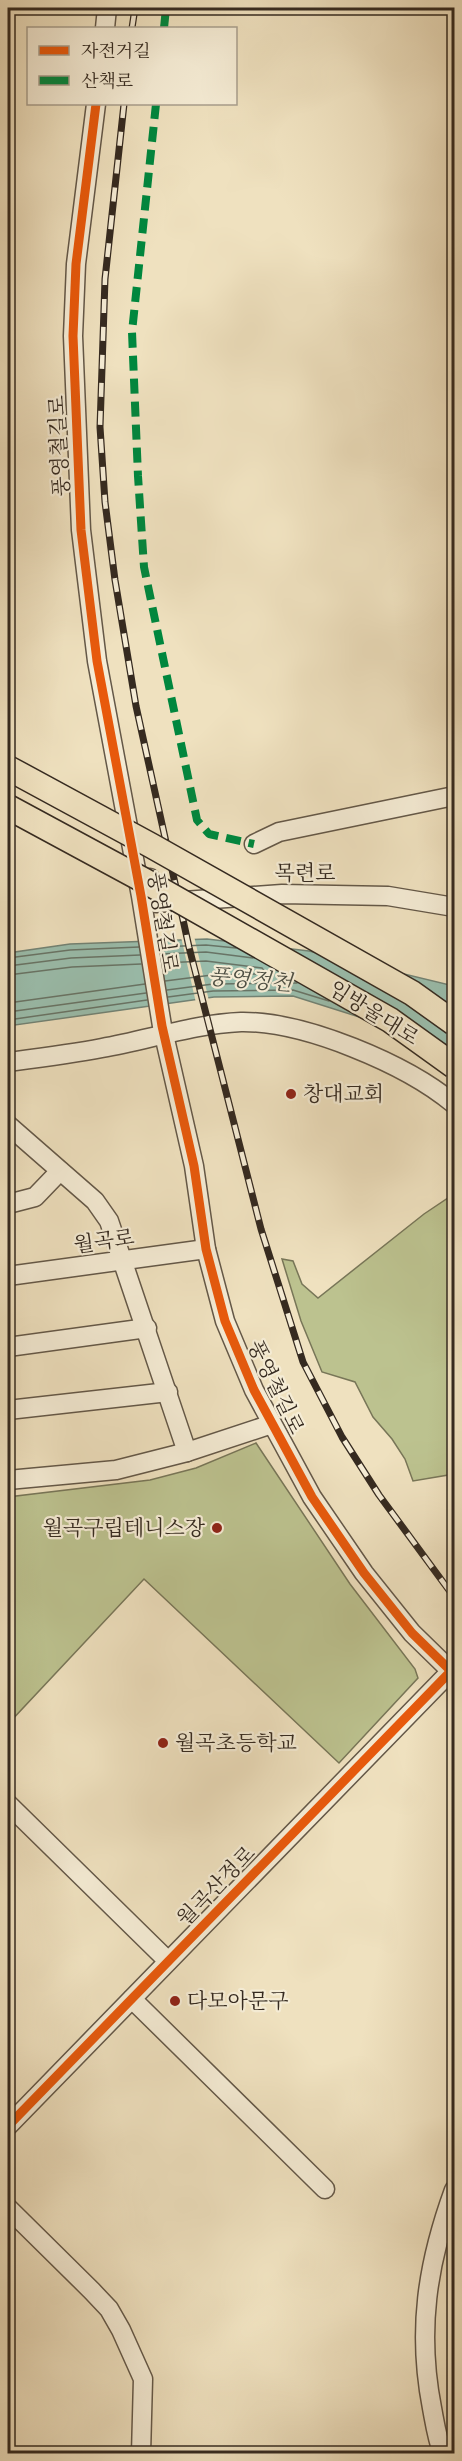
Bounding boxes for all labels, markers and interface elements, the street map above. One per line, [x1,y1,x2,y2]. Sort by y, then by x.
legend [27,27,237,105]
text: 자전거길 [81,39,151,64]
text: 산책로 [81,69,133,94]
street label: 풍영철길로 [42,395,77,497]
street label: 목련로 [275,859,335,888]
street label: 풍영철길로 [140,870,185,974]
water label: 풍영정천 [206,961,295,999]
street label: 임방울대로 [323,974,424,1053]
place label: 창대교회 [303,1080,384,1109]
marker: 창대교회 [284,1087,298,1101]
street label: 월곡로 [72,1223,136,1260]
street label: 풍영철길로 [240,1335,311,1439]
place label: 월곡구립테니스장 [43,1514,206,1543]
marker: 월곡구립테니스장 [210,1521,224,1535]
place label: 월곡초등학교 [175,1729,297,1758]
marker: 월곡초등학교 [156,1736,170,1750]
street label: 월곡산정로 [171,1840,262,1933]
place label: 다모아문구 [187,1987,288,2016]
marker: 다모아문구 [168,1994,182,2008]

